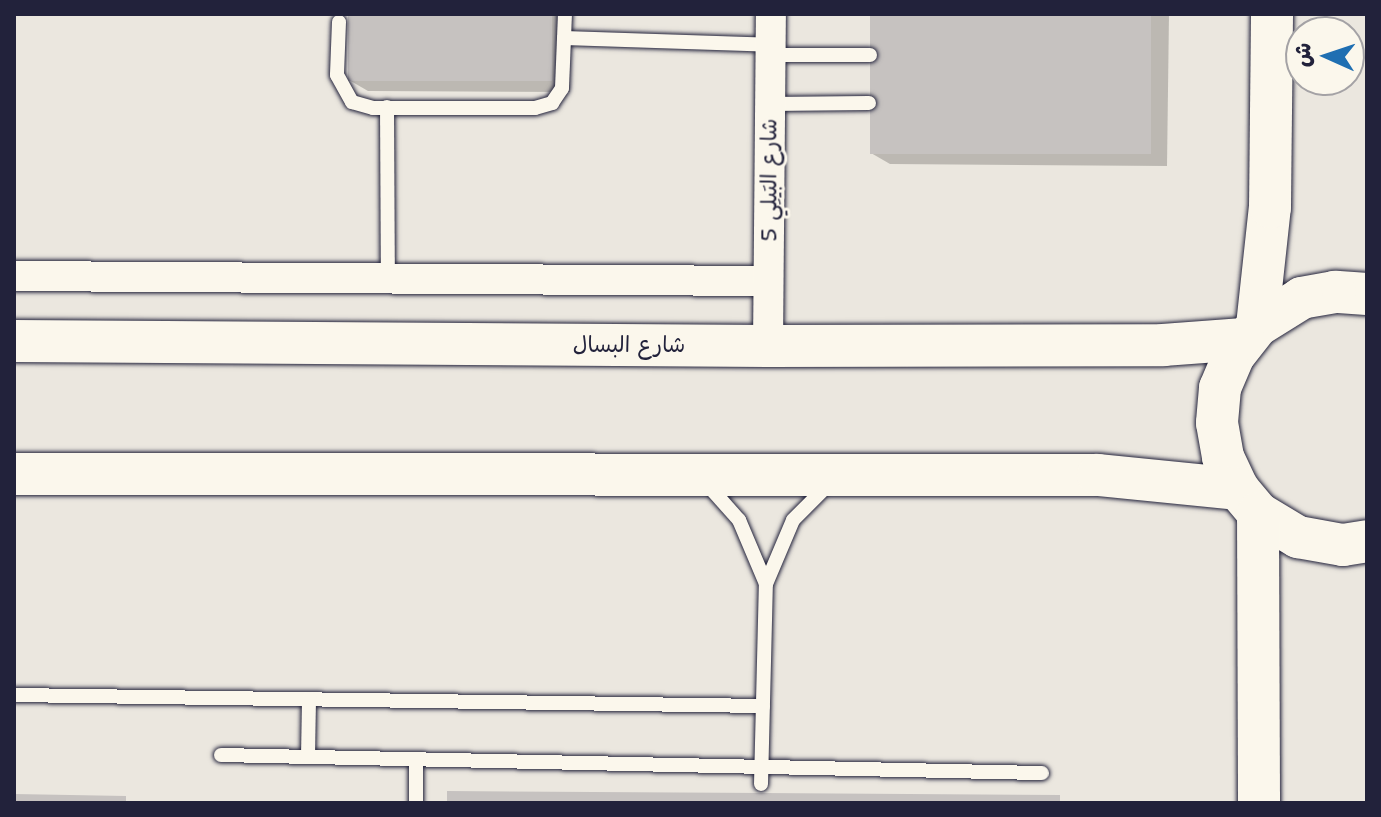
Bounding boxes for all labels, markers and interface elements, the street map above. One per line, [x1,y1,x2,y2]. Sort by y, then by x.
north arrow [1285,16,1365,96]
text: ش [1287,42,1318,68]
street label: شارع البَيلِي 5 [756,118,782,242]
street label: شارع البسال [573,332,685,358]

